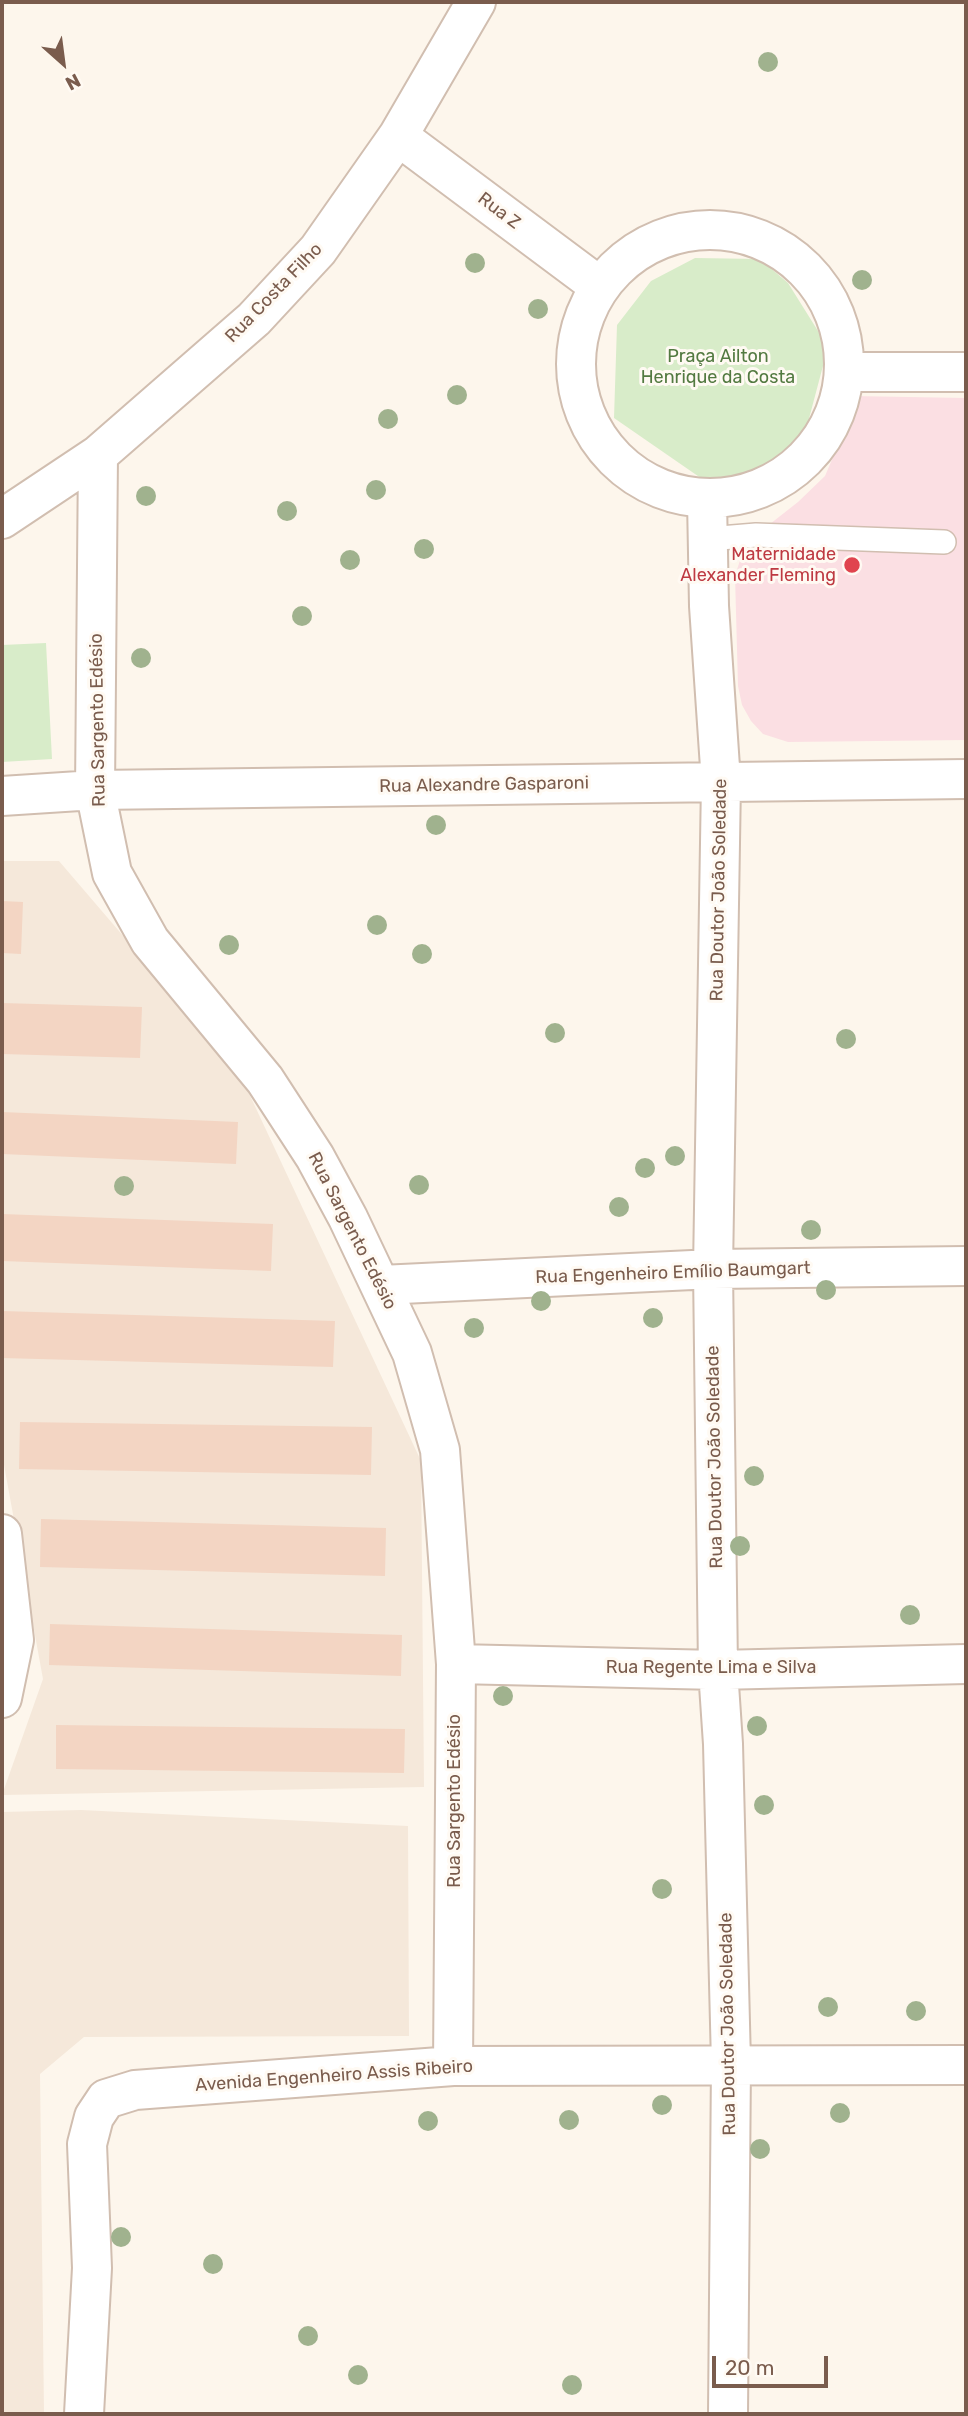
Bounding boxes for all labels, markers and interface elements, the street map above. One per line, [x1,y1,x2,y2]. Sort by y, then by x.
north arrow [28,28,98,98]
text: N [62,69,85,95]
street label: Rua Z [473,188,525,234]
street label: Rua Costa Filho [221,239,327,347]
park label: Praça Ailton Henrique da Costa [641,346,795,388]
place label: Maternidade Alexander Fleming [680,544,836,586]
marker: Maternidade Alexander Fleming [842,555,862,575]
street label: Rua Sargento Edésio [86,633,110,807]
street label: Rua Alexandre Gasparoni [379,772,589,798]
street label: Rua Doutor João Soledade [706,778,732,1002]
street label: Rua Sargento Edésio [303,1149,401,1313]
street label: Rua Engenheiro Emílio Baumgart [535,1257,811,1289]
street label: Rua Doutor João Soledade [702,1345,728,1569]
street label: Rua Regente Lima e Silva [606,1657,816,1679]
street label: Rua Sargento Edésio [444,1714,466,1888]
street label: Rua Doutor João Soledade [715,1912,741,2136]
street label: Avenida Engenheiro Assis Ribeiro [194,2056,474,2096]
scale bar [716,2342,832,2386]
text: 20 m [725,2355,774,2380]

